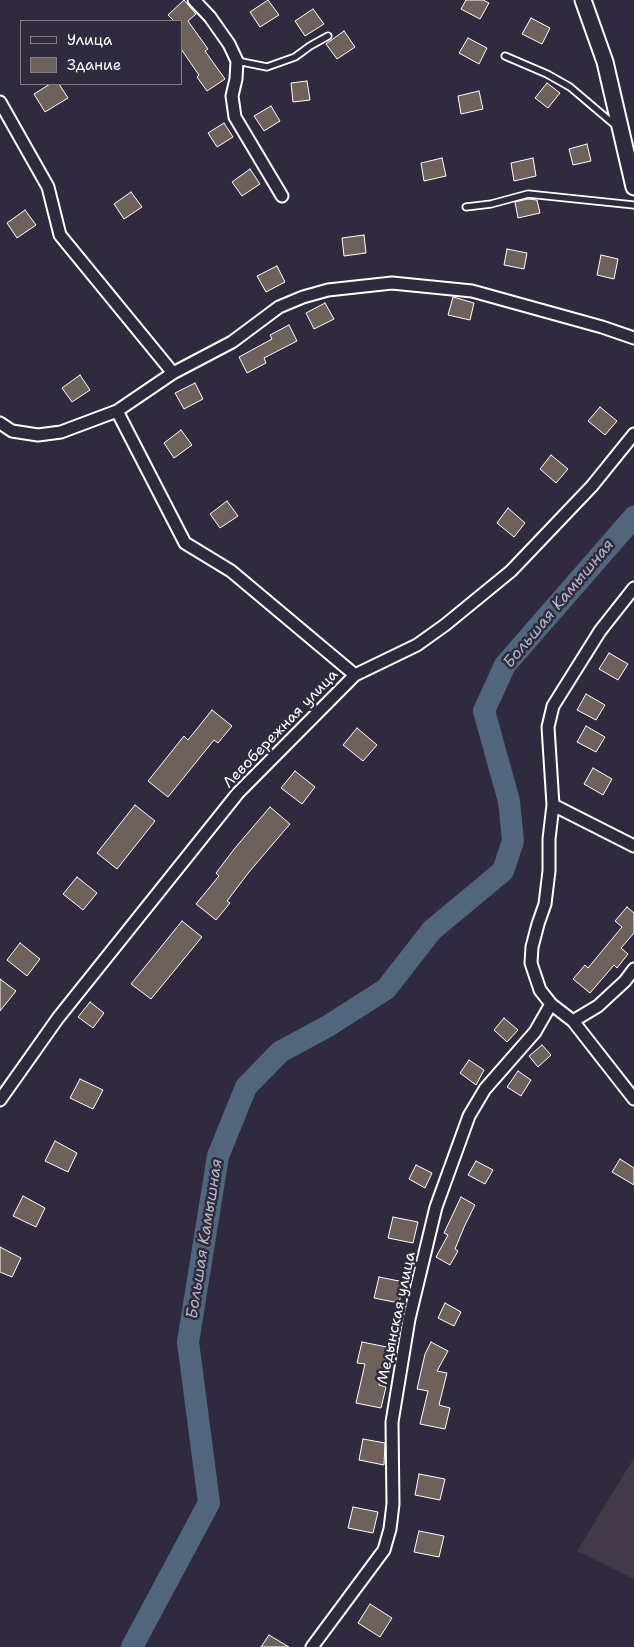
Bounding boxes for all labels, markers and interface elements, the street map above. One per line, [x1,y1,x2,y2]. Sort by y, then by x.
legend [20,20,182,85]
text: Улица [67,30,112,50]
text: Здание [67,55,121,75]
water label: Большая Камышная [500,536,618,672]
street label: Левобережная улица [220,666,342,792]
water label: Большая Камышная [183,1158,227,1320]
street label: Медынская улица [374,1250,420,1386]

